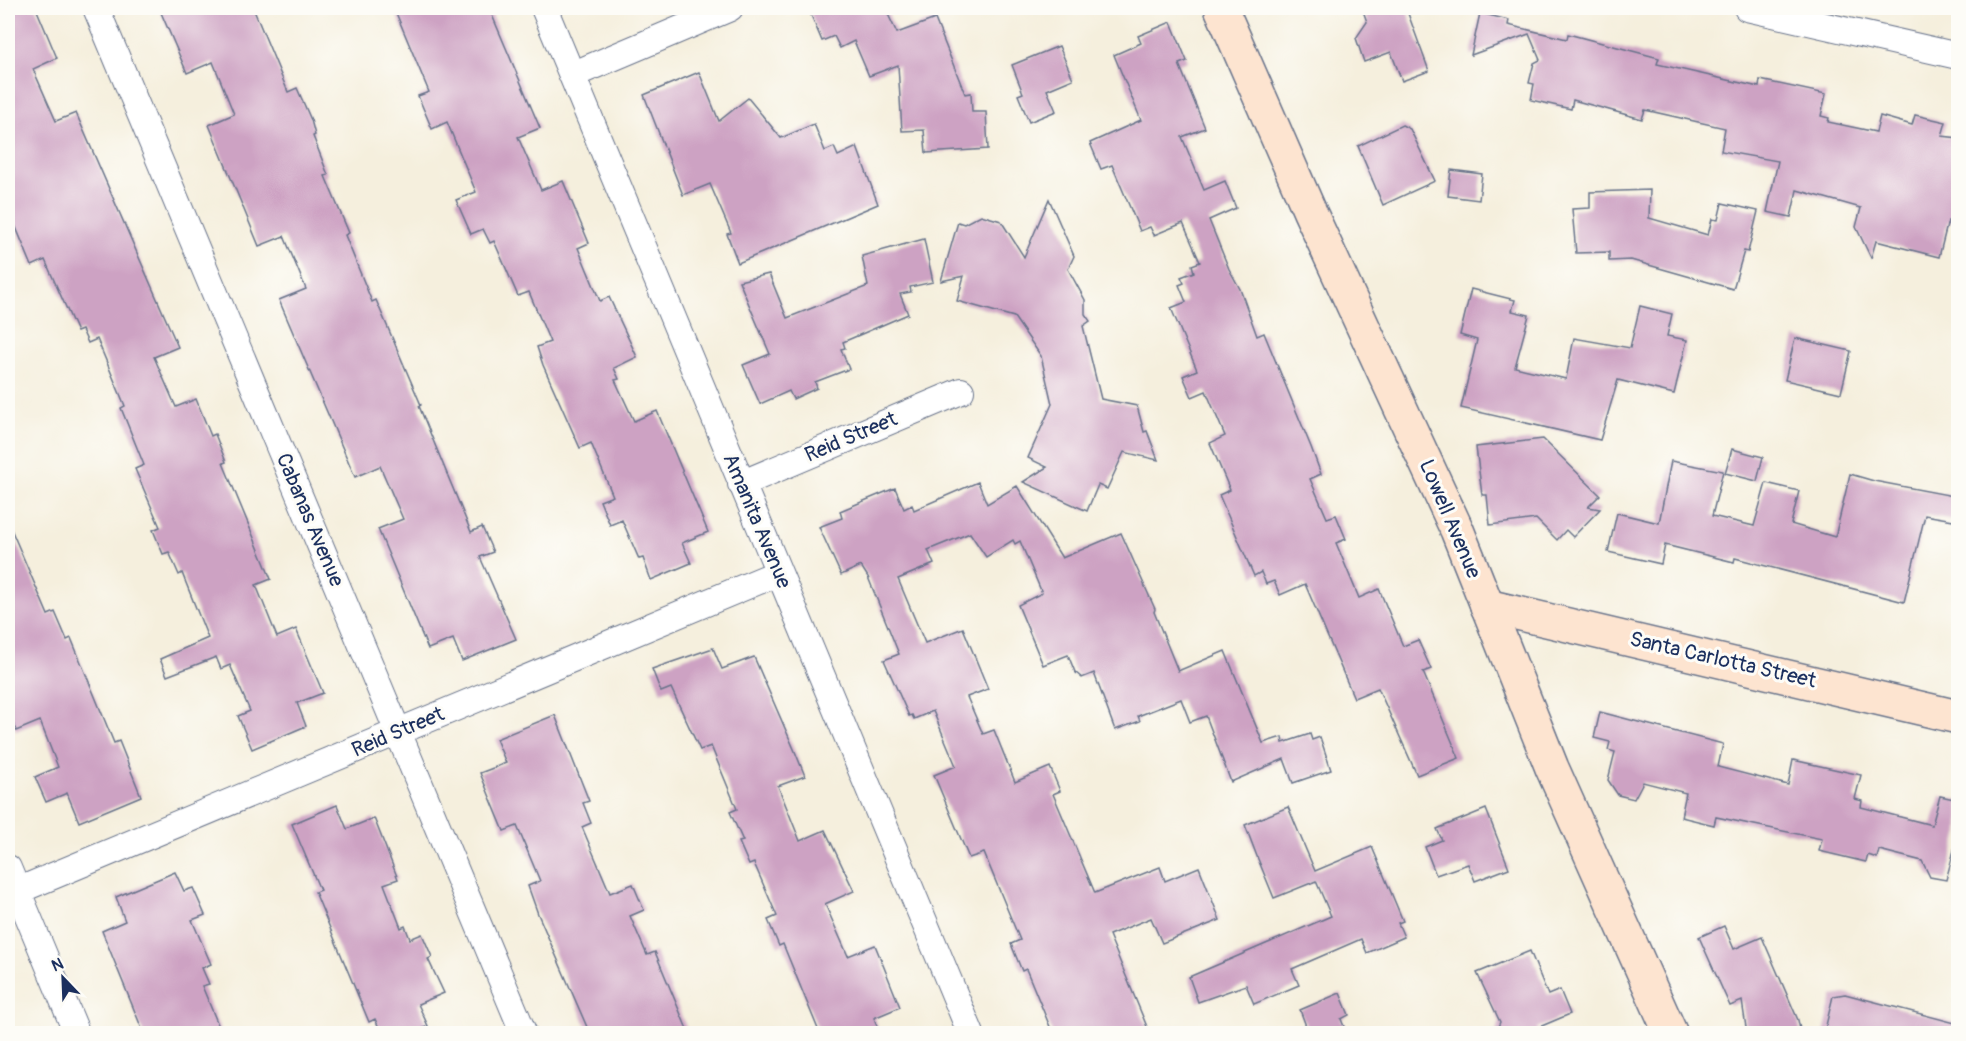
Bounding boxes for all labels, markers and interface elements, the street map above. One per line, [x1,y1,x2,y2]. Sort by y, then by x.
street label: Reid Street [801,405,902,469]
street label: Cabanas Avenue [270,449,350,591]
street label: Amanita Avenue [716,449,798,593]
street label: Lowell Avenue [1413,455,1487,583]
street label: Santa Carlotta Street [1627,625,1819,695]
street label: Reid Street [348,700,449,764]
north arrow [33,948,93,1008]
text: N [49,954,67,976]

